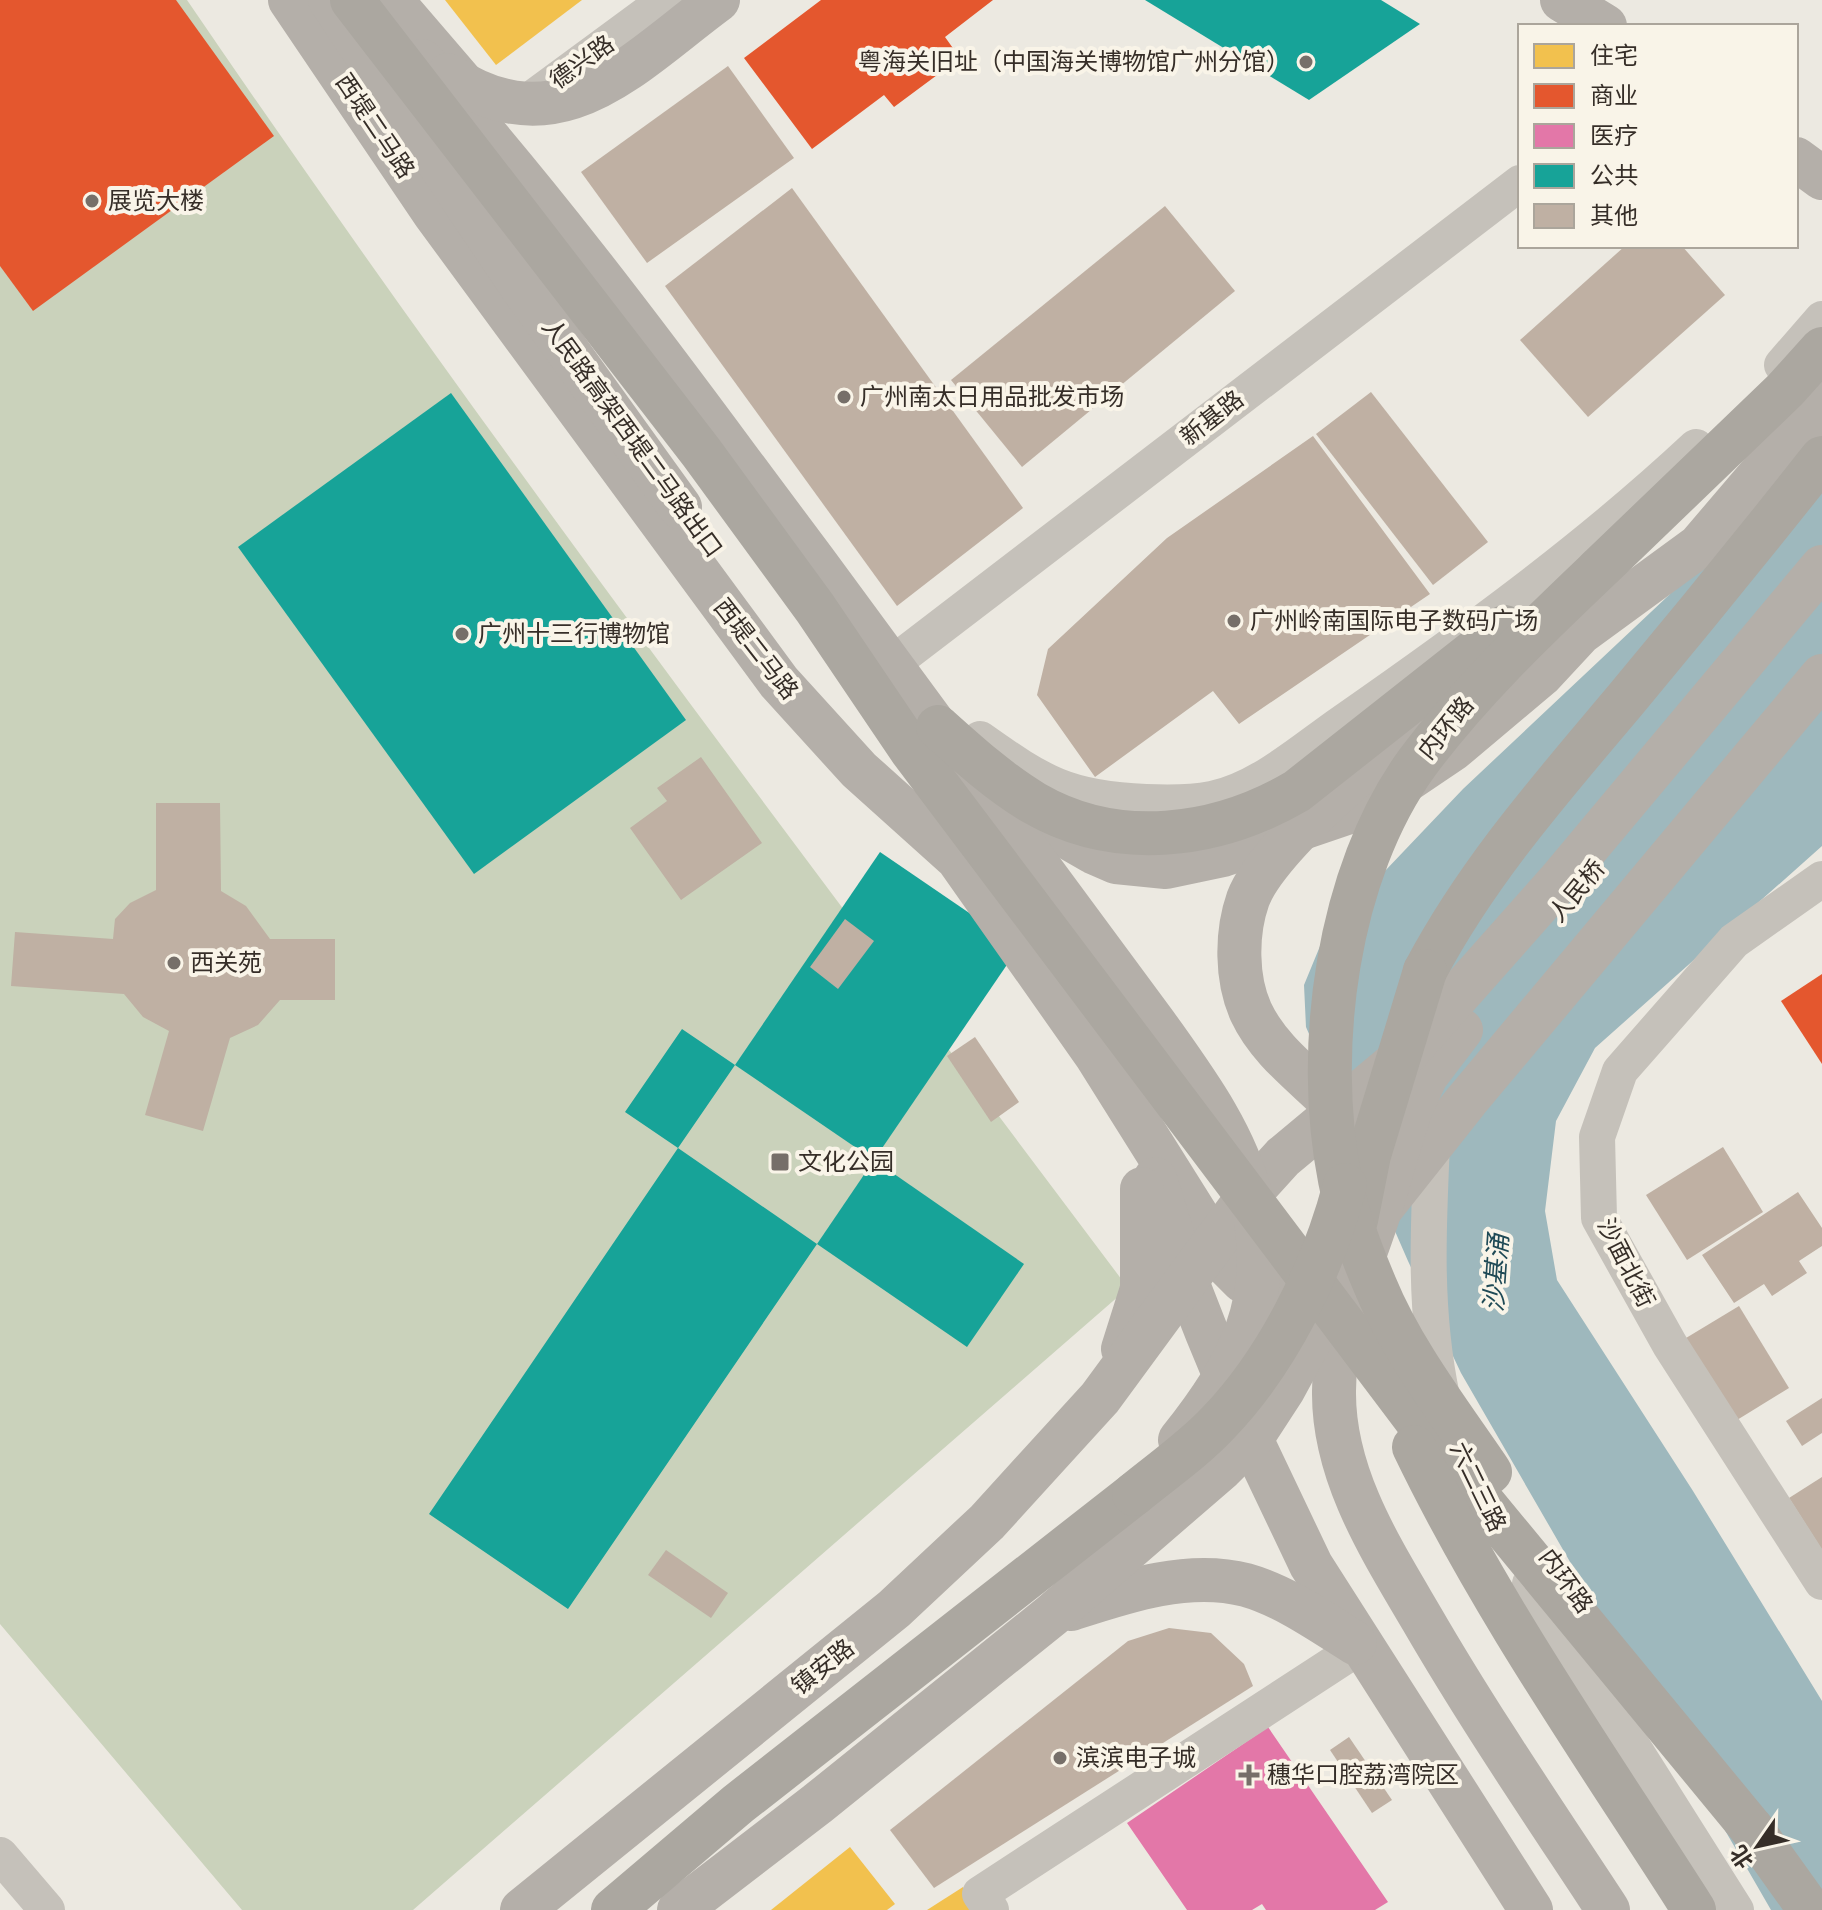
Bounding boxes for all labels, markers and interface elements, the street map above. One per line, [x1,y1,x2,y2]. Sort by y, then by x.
legend [1518,24,1798,248]
street label: 德兴路 [542,25,621,97]
text: 住宅 [1590,37,1638,73]
place label: 粤海关旧址（中国海关博物馆广州分馆） [858,43,1290,79]
marker: 粤海关旧址（中国海关博物馆广州分馆） [1297,53,1315,71]
street label: 西堤二马路 [327,66,424,185]
text: 商业 [1590,77,1638,113]
text: 医疗 [1590,117,1638,153]
text: 公共 [1590,157,1638,193]
place label: 展览大楼 [108,182,204,218]
marker: 展览大楼 [83,192,101,210]
text: 其他 [1590,197,1638,233]
street label: 人民路高架西堤二马路出口 [534,310,732,564]
place label: 广州南太日用品批发市场 [860,378,1124,414]
street label: 新基路 [1172,381,1251,454]
marker: 广州南太日用品批发市场 [835,388,853,406]
street label: 西堤二马路 [706,590,808,707]
place label: 广州岭南国际电子数码广场 [1250,602,1538,638]
marker: 广州岭南国际电子数码广场 [1225,612,1243,630]
place label: 广州十三行博物馆 [478,615,670,651]
marker: 广州十三行博物馆 [453,625,471,643]
street label: 内环路 [1409,688,1482,767]
street label: 人民桥 [1539,851,1613,930]
place label: 西关苑 [190,944,262,980]
marker: 西关苑 [165,954,183,972]
place label: 文化公园 [798,1143,894,1179]
marker: 文化公园 [769,1151,791,1173]
street label: 沙面北街 [1589,1212,1665,1313]
water label: 沙基涌 [1473,1230,1518,1313]
street label: 六二三路 [1442,1436,1516,1538]
street label: 内环路 [1531,1541,1603,1620]
street label: 镇安路 [783,1630,862,1703]
place label: 滨滨电子城 [1076,1739,1196,1775]
marker: 滨滨电子城 [1051,1749,1069,1767]
place label: 穗华口腔荔湾院区 [1267,1756,1459,1792]
marker: 穗华口腔荔湾院区 [1238,1764,1260,1786]
north arrow [1718,1806,1798,1886]
text: 北 [1721,1839,1762,1876]

